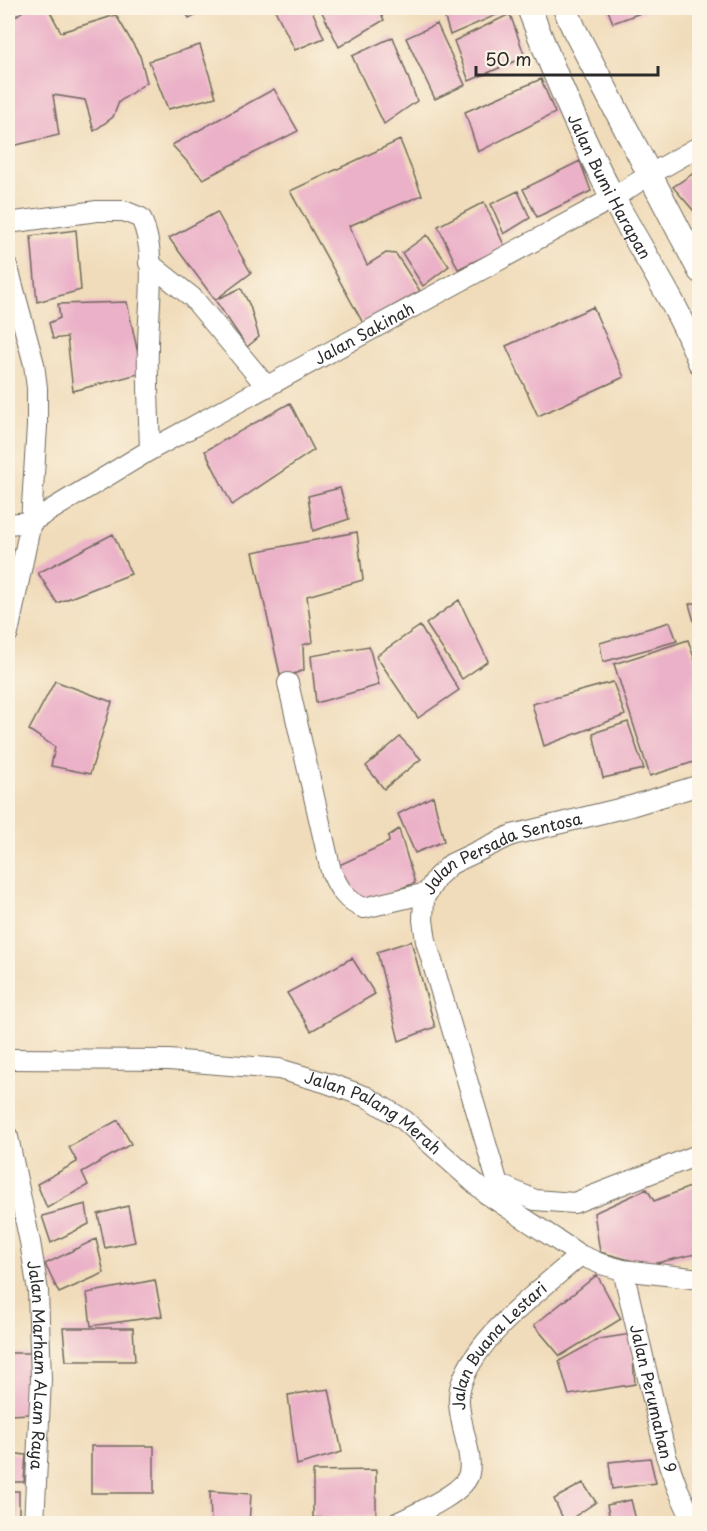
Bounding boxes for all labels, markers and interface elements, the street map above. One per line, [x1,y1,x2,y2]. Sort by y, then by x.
scale bar [476,39,658,77]
text: 50 m [485,45,532,72]
street label: Jalan Bumi Harapan [563,110,658,263]
street label: Jalan Sakinah [309,295,418,370]
street label: Jalan Persada Sentosa [416,805,584,899]
street label: Jalan Palang Merah [302,1064,447,1159]
street label: Jalan Marham ALam Raya [22,1258,54,1470]
street label: Jalan Buana Lestari [446,1275,552,1412]
street label: Jalan Perumahan 9 [625,1322,684,1476]

